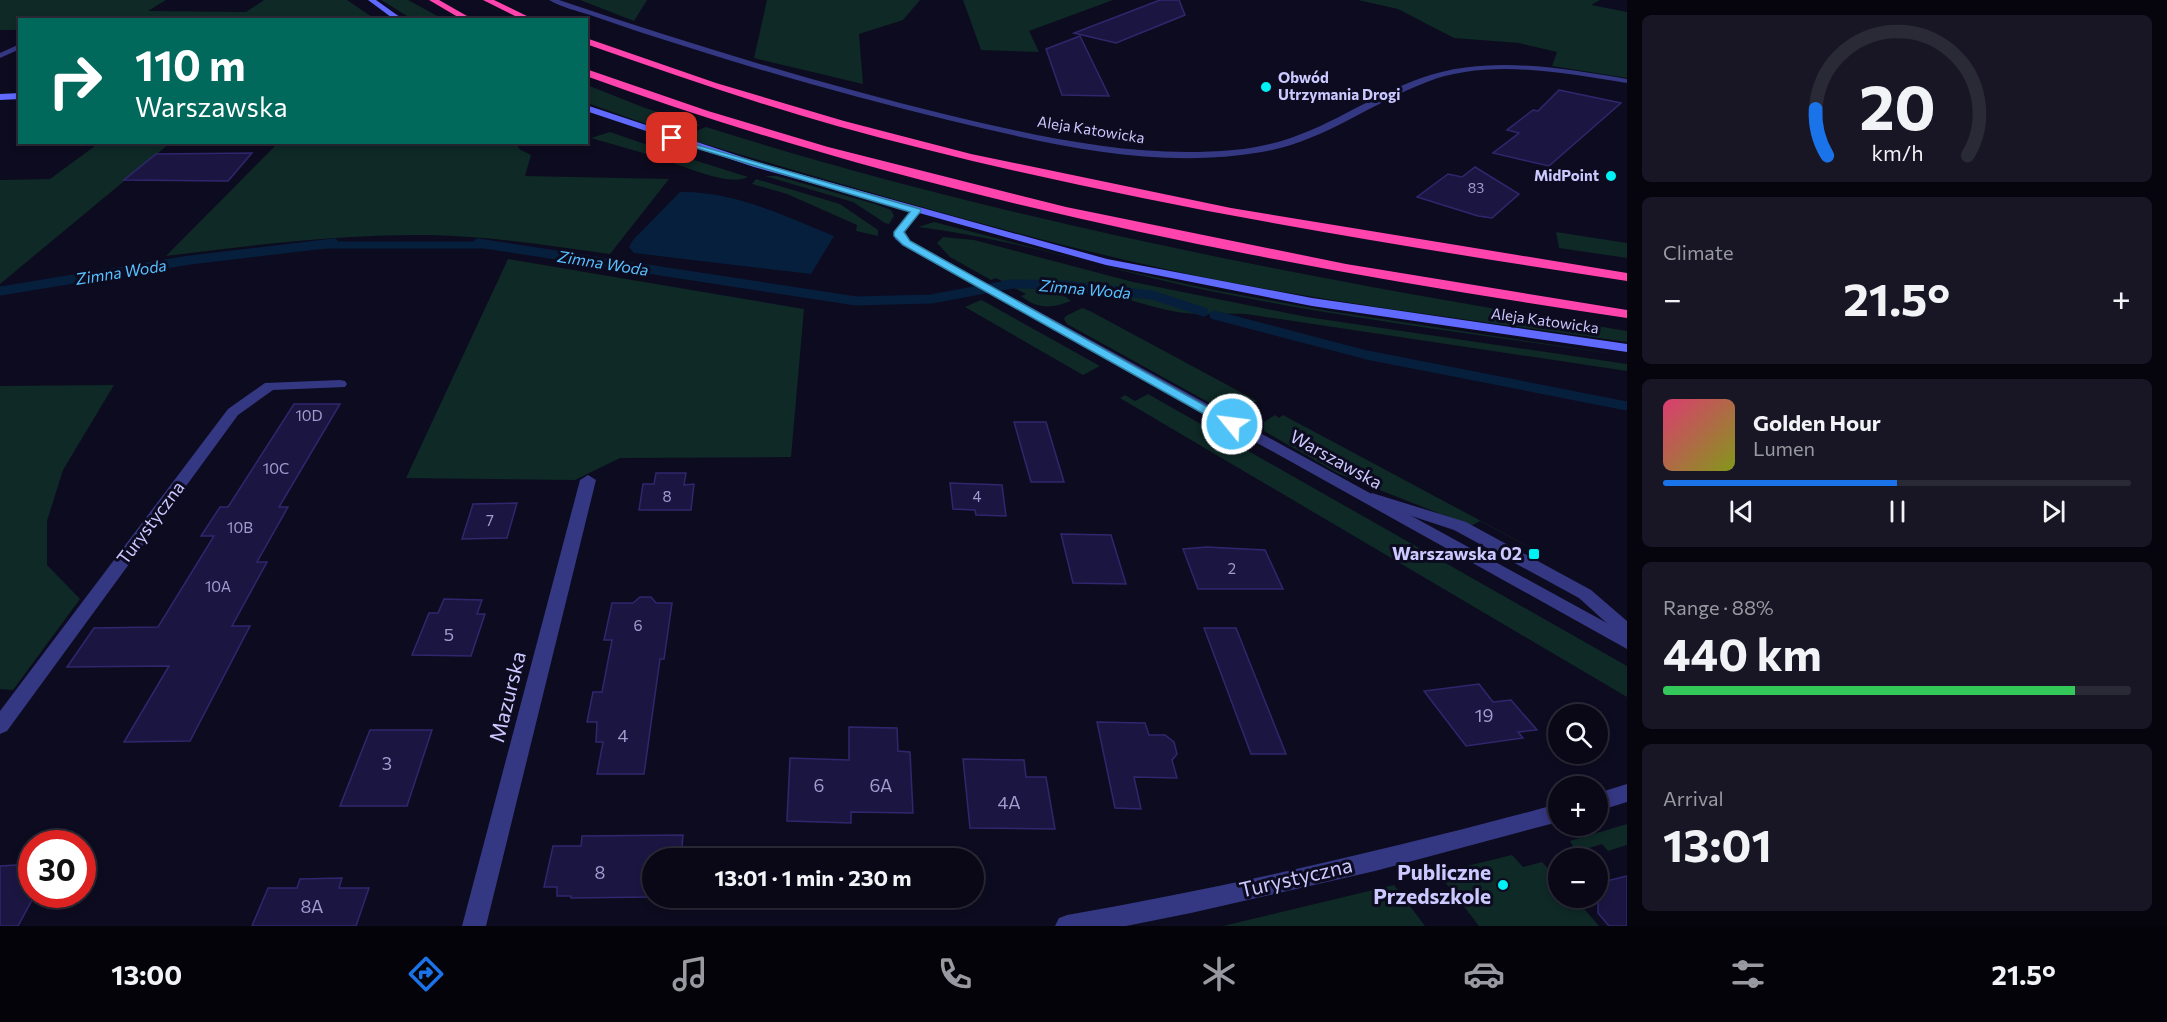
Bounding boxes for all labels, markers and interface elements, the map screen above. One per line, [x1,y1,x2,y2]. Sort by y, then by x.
text: 110 m [135,38,246,90]
icon: right [36,42,114,120]
text: 20 [1859,67,1935,143]
place label: Obwód Utrzymania Drogi [1278,68,1400,103]
marker: Obwód Utrzymania Drogi [1259,80,1273,94]
text: Warszawska [135,90,288,123]
pin [646,112,697,163]
street label: Aleja Katowicka [1036,112,1146,146]
icon: arrive [655,121,688,154]
text: km/h [1871,139,1923,165]
place label: MidPoint [1534,166,1599,184]
marker: MidPoint [1604,169,1618,183]
house number: 83 [1468,179,1484,196]
text: Climate [1663,240,1733,264]
water label: Zimna Woda [555,246,650,279]
water label: Zimna Woda [73,255,168,288]
text: 21.5° [1843,270,1950,325]
water label: Zimna Woda [1037,275,1132,302]
text: − [1663,277,1682,318]
text: + [2112,277,2131,318]
street label: Aleja Katowicka [1490,304,1600,336]
position arrow [1200,392,1264,456]
house number: 10D [295,406,323,424]
text: Golden Hour [1753,409,1881,436]
street label: Warszawska [1287,425,1386,493]
text: Lumen [1753,436,1815,460]
house number: 10C [263,459,289,477]
street label: Turystyczna [112,476,189,568]
house number: 8 [662,487,672,505]
house number: 4 [973,487,982,505]
icon: previous [1725,495,1758,528]
icon: pause [1881,495,1914,528]
icon: next [2037,495,2070,528]
house number: 7 [486,511,494,529]
house number: 10B [227,518,253,536]
place label: Warszawska 02 [1392,542,1522,564]
marker: Warszawska 02 [1527,547,1541,561]
house number: 2 [1228,559,1236,577]
house number: 10A [205,577,231,595]
text: Range · 88% [1663,595,1774,619]
house number: 6 [633,616,643,634]
house number: 5 [444,623,454,645]
text: 440 km [1663,625,1822,680]
street label: Mazurska [483,648,530,745]
house number: 19 [1475,704,1493,726]
map controls [1548,704,1608,908]
button: search [1548,704,1608,764]
house number: 4 [618,724,629,746]
house number: 3 [382,752,392,774]
house number: 6 [814,774,824,796]
house number: 6A [870,774,892,796]
button: + [1548,776,1608,836]
text: Arrival [1663,786,1724,810]
house number: 4A [997,791,1021,813]
text: 13:01 [1663,816,1772,871]
speed limit sign: 30 [18,830,96,908]
button: − [1548,848,1608,908]
street label: Turystyczna [1237,851,1355,902]
place label: Publiczne Przedszkole [1373,859,1491,908]
house number: 8 [595,861,606,883]
text: 13:01 · 1 min · 230 m [714,864,912,891]
marker: Publiczne Przedszkole [1496,878,1510,892]
house number: 8A [301,895,323,917]
icon: directions [405,953,447,995]
icon: music [669,953,711,995]
icon: phone [934,953,976,995]
icon: climate [1198,953,1240,995]
icon: car [1463,953,1505,995]
icon: filters [1727,953,1769,995]
text: 13:00 [111,958,182,991]
text: 21.5° [1992,958,2056,991]

